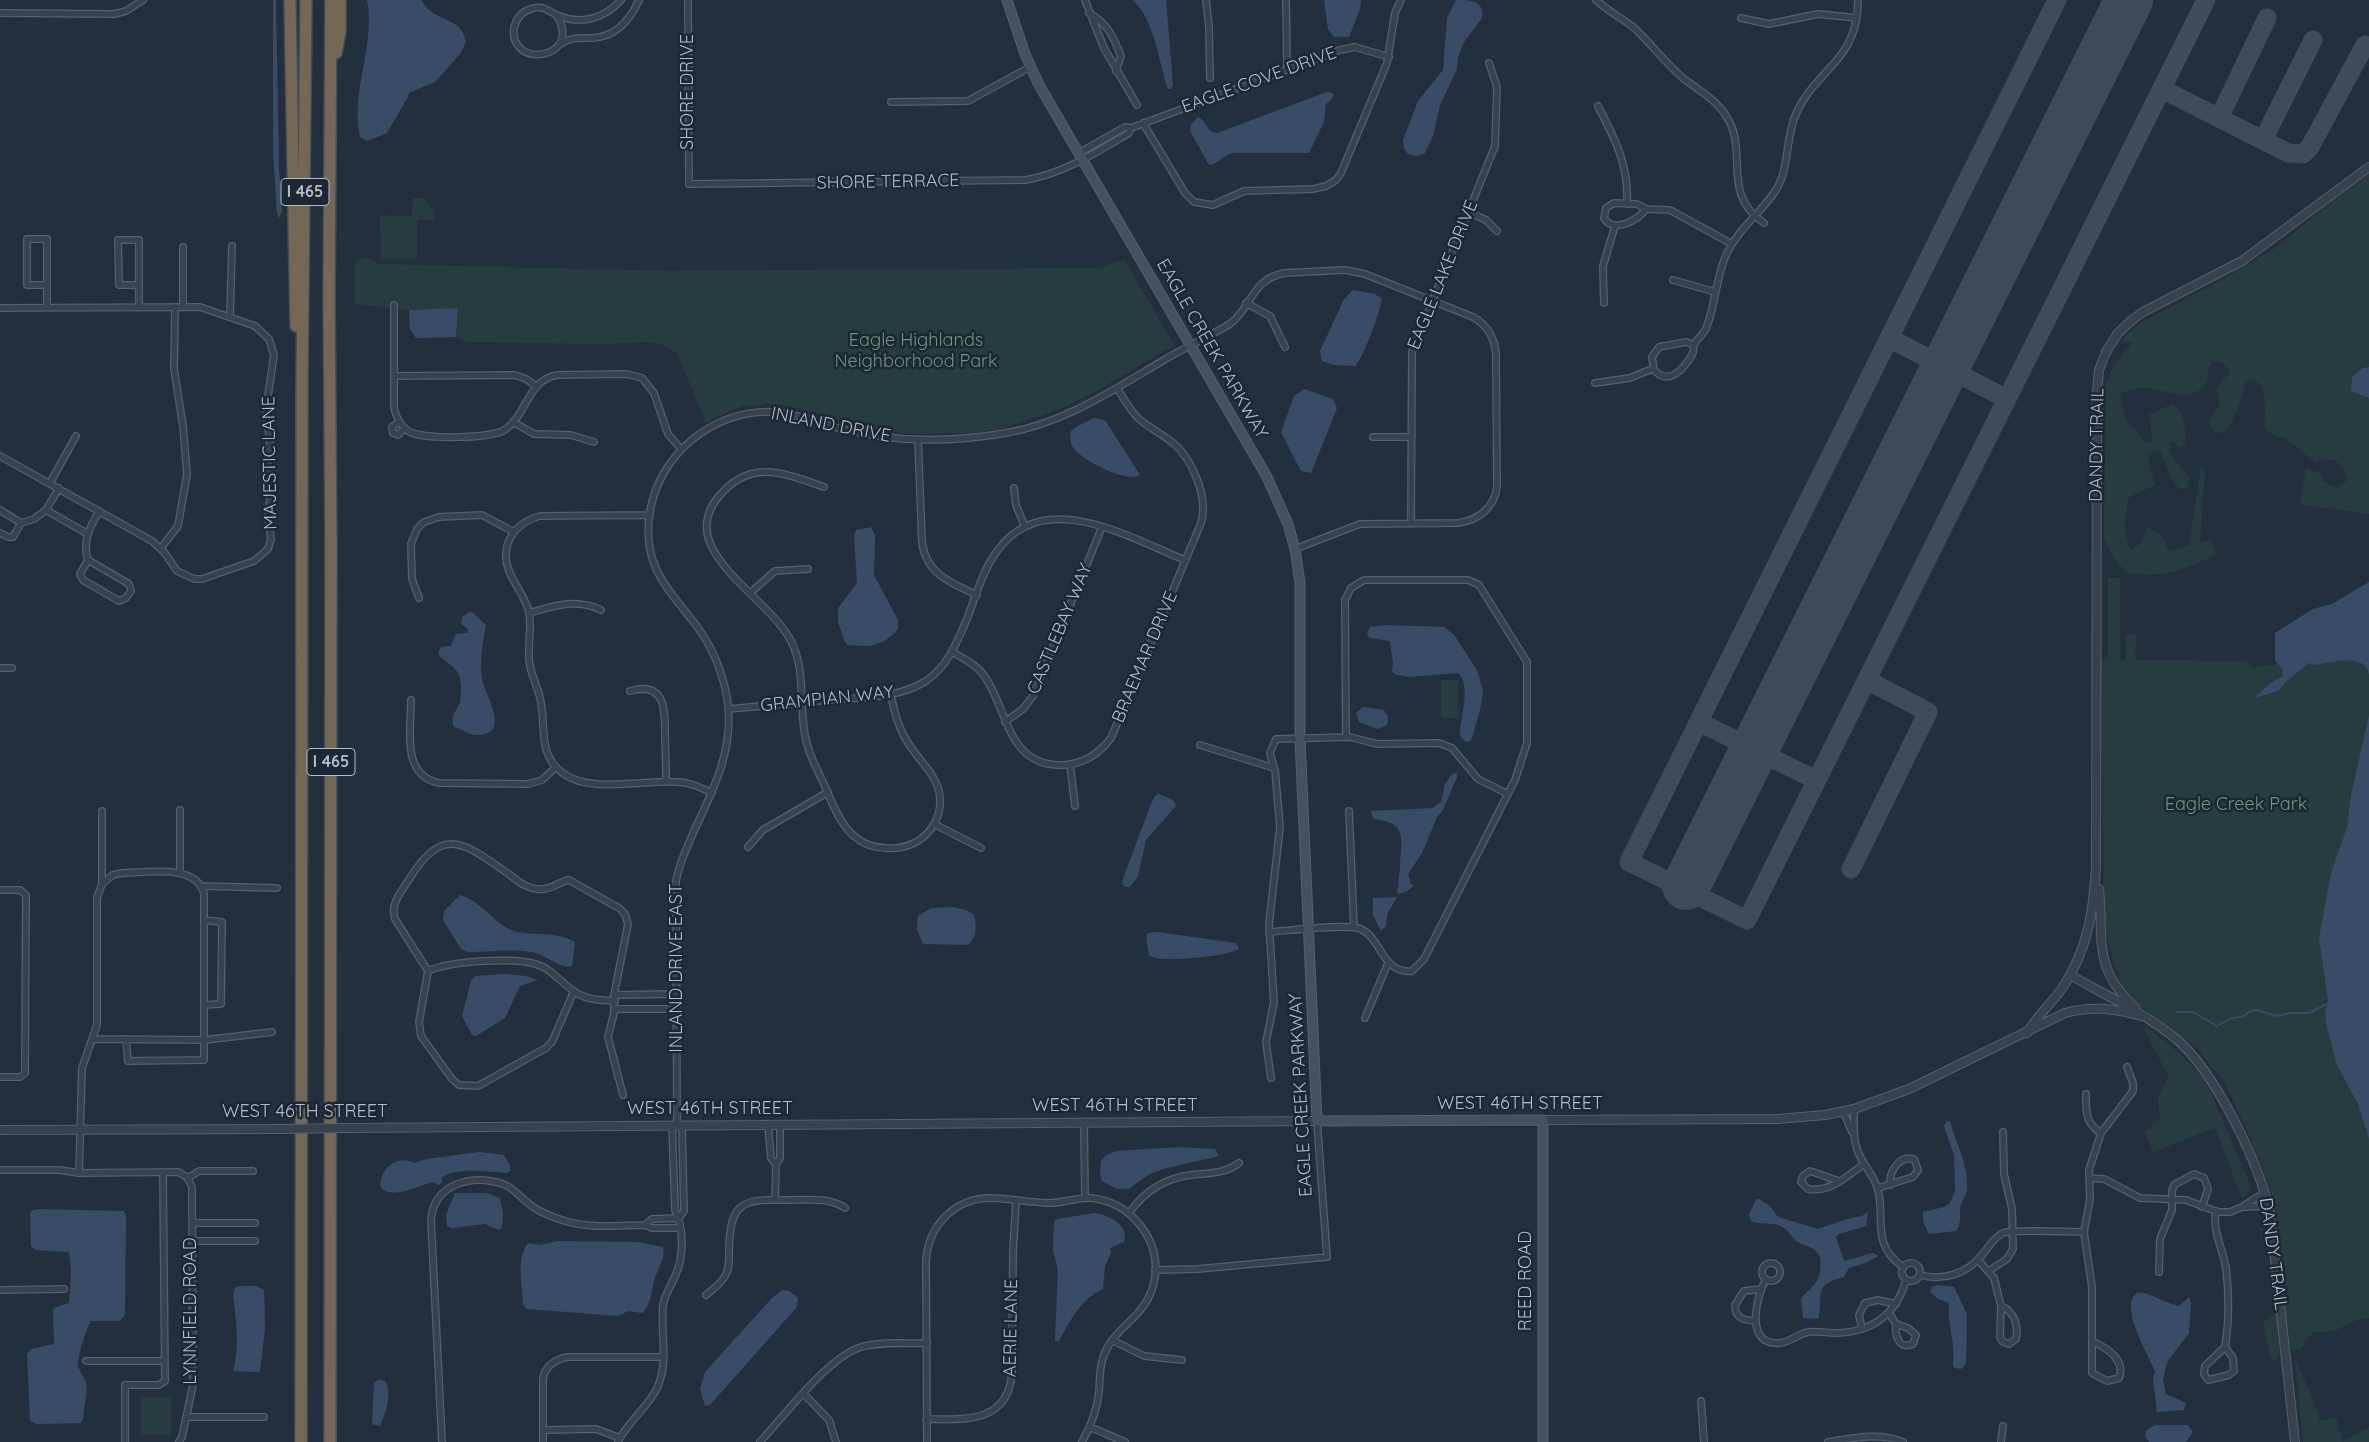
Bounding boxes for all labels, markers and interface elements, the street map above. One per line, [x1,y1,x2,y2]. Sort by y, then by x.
street label: SHORE DRIVE [677,34,699,150]
street label: EAGLE COVE DRIVE [1179,42,1339,118]
street label: SHORE TERRACE [816,170,960,194]
road number: I 465 [281,178,329,206]
street label: EAGLE LAKE DRIVE [1403,197,1483,353]
street label: EAGLE CREEK PARKWAY [1152,255,1272,443]
park label: Eagle Highlands Neighborhood Park [834,330,998,372]
street label: DANDY TRAIL [2085,388,2109,502]
street label: MAJESTIC LANE [258,396,282,530]
street label: INLAND DRIVE [769,403,893,447]
street label: CASTLEBAY WAY [1023,560,1097,698]
street label: BRAEMAR DRIVE [1108,588,1182,726]
street label: GRAMPIAN WAY [759,681,895,717]
road number: I 465 [307,749,355,776]
park label: Eagle Creek Park [2165,794,2307,816]
street label: INLAND DRIVE EAST [666,883,688,1053]
street label: EAGLE CREEK PARKWAY [1285,993,1317,1197]
street label: WEST 46TH STREET [1437,1093,1603,1115]
street label: WEST 46TH STREET [1032,1095,1198,1117]
street label: WEST 46TH STREET [627,1098,793,1120]
street label: WEST 46TH STREET [222,1101,388,1123]
street label: DANDY TRAIL [2254,1196,2292,1312]
street label: REED ROAD [1515,1231,1537,1331]
street label: LYNNFIELD ROAD [180,1237,202,1385]
street label: AERIE LANE [999,1279,1023,1377]

